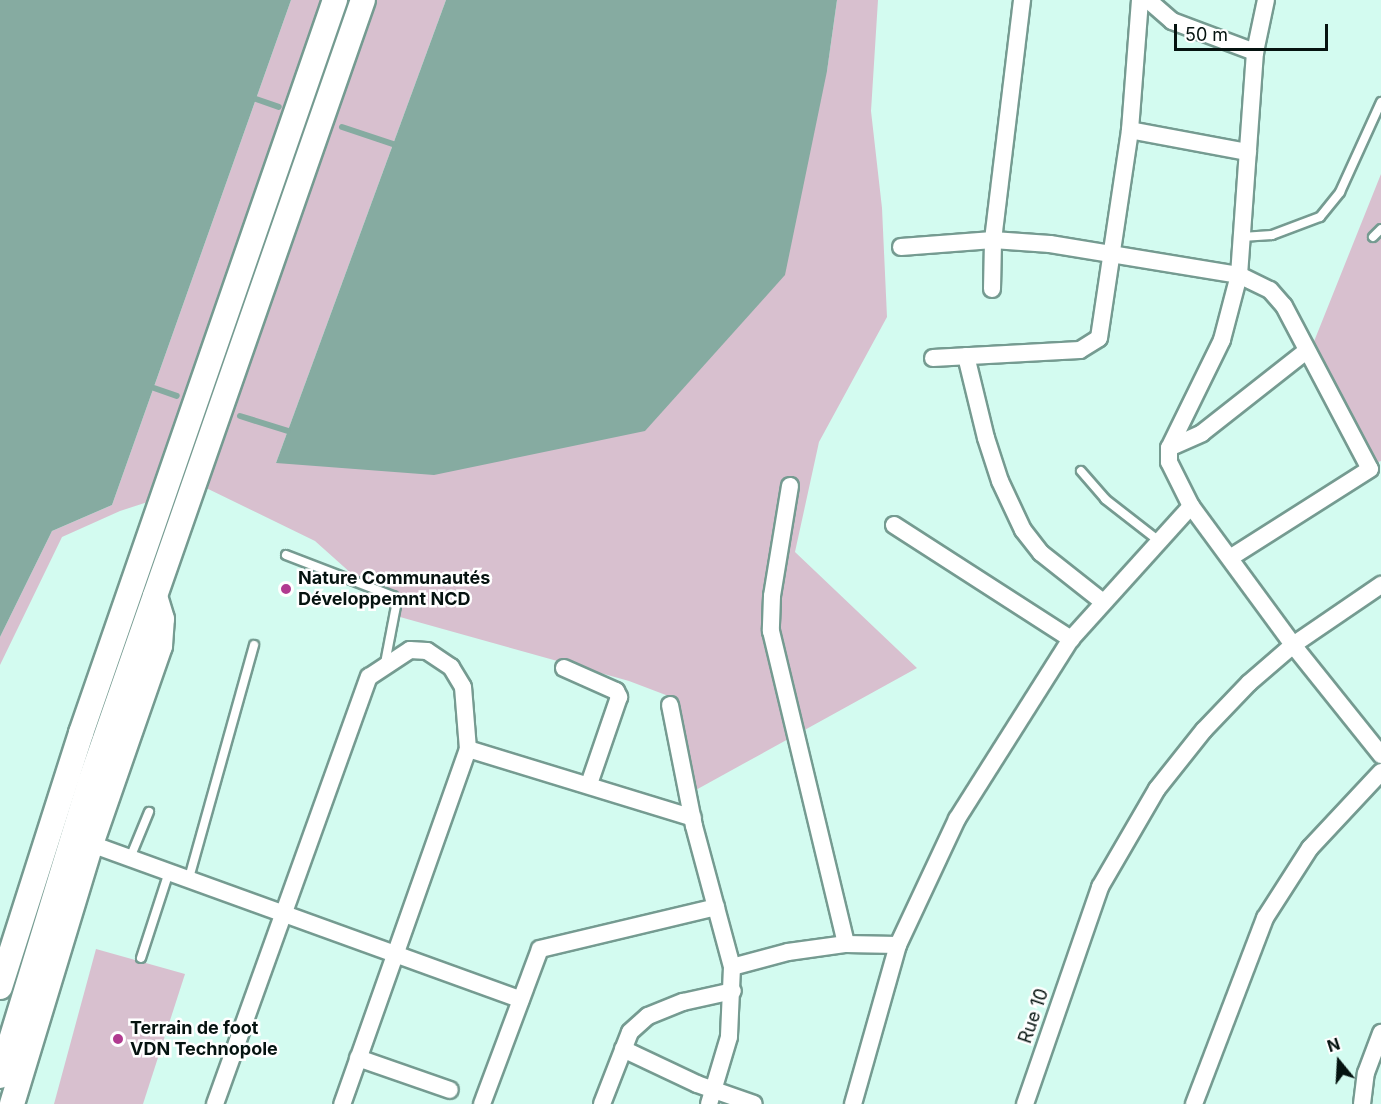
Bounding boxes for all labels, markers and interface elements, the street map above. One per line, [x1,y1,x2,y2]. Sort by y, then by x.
scale bar [1177,12,1332,50]
text: 50 m [1185,24,1228,45]
place label: Nature Communautés Développemnt NCD [298,568,490,610]
marker: Nature Communautés Développemnt NCD [279,582,293,596]
street label: Rue 10 [1015,986,1053,1046]
place label: Terrain de foot VDN Technopole [130,1018,278,1060]
marker: Terrain de foot VDN Technopole [111,1032,125,1046]
north arrow [1309,1032,1369,1092]
text: N [1325,1033,1342,1056]

